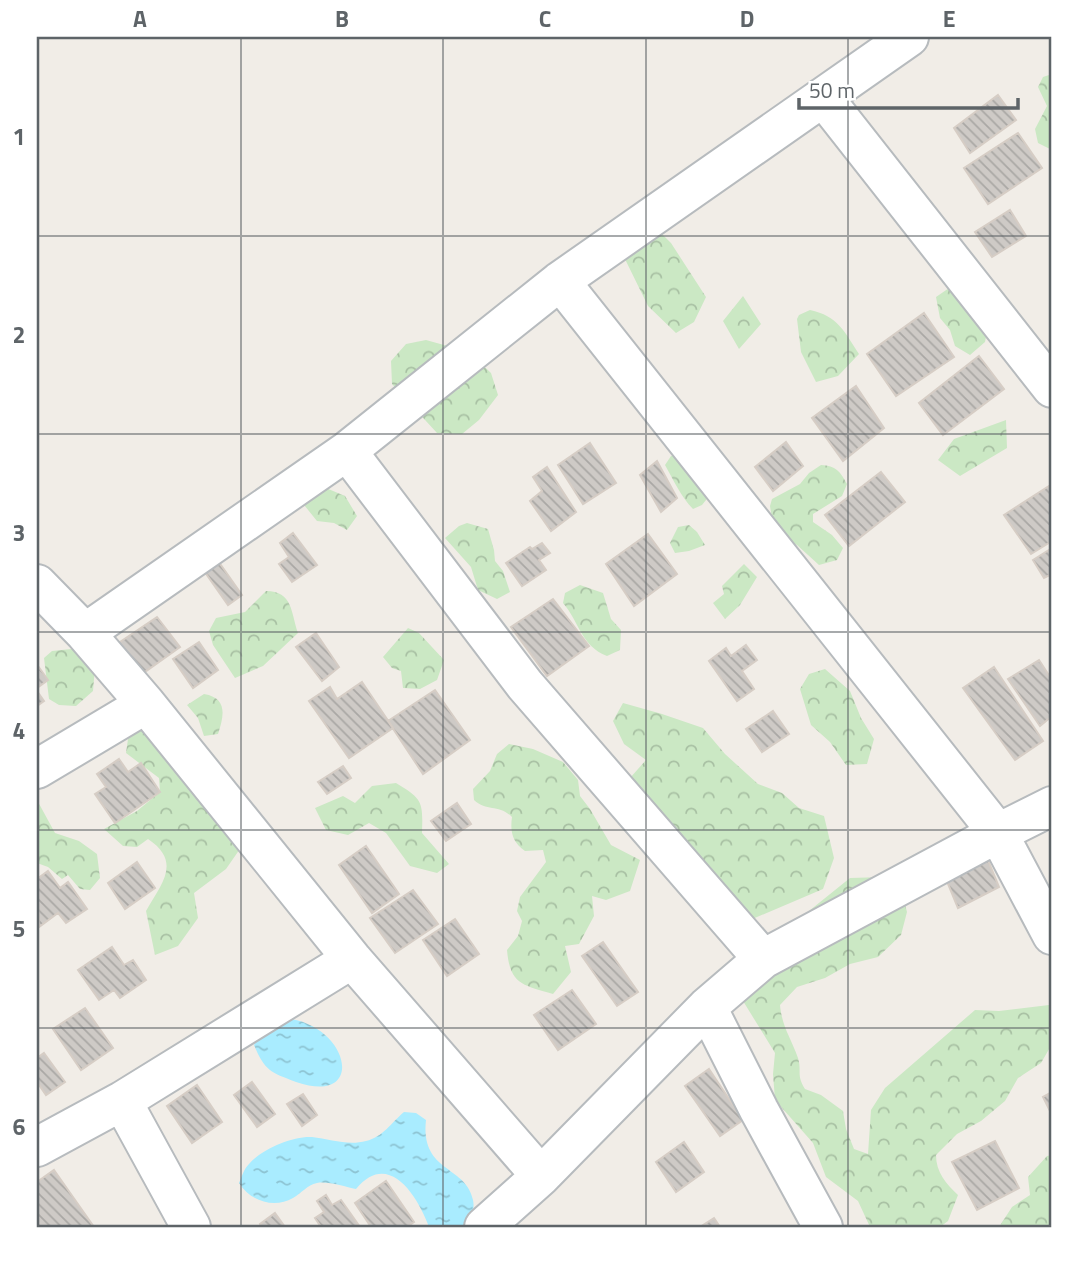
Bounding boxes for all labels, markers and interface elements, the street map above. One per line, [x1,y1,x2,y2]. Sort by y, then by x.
text: A [133,1,147,36]
text: B [335,1,349,36]
text: C [539,1,551,36]
text: D [740,1,754,36]
text: E [943,1,955,36]
scale bar [799,66,1017,110]
text: 50 m [809,74,855,106]
text: 1 [13,119,25,154]
text: 2 [13,317,25,352]
text: 3 [13,515,25,550]
text: 4 [13,713,25,748]
text: 5 [13,911,25,946]
text: 6 [13,1109,26,1144]

